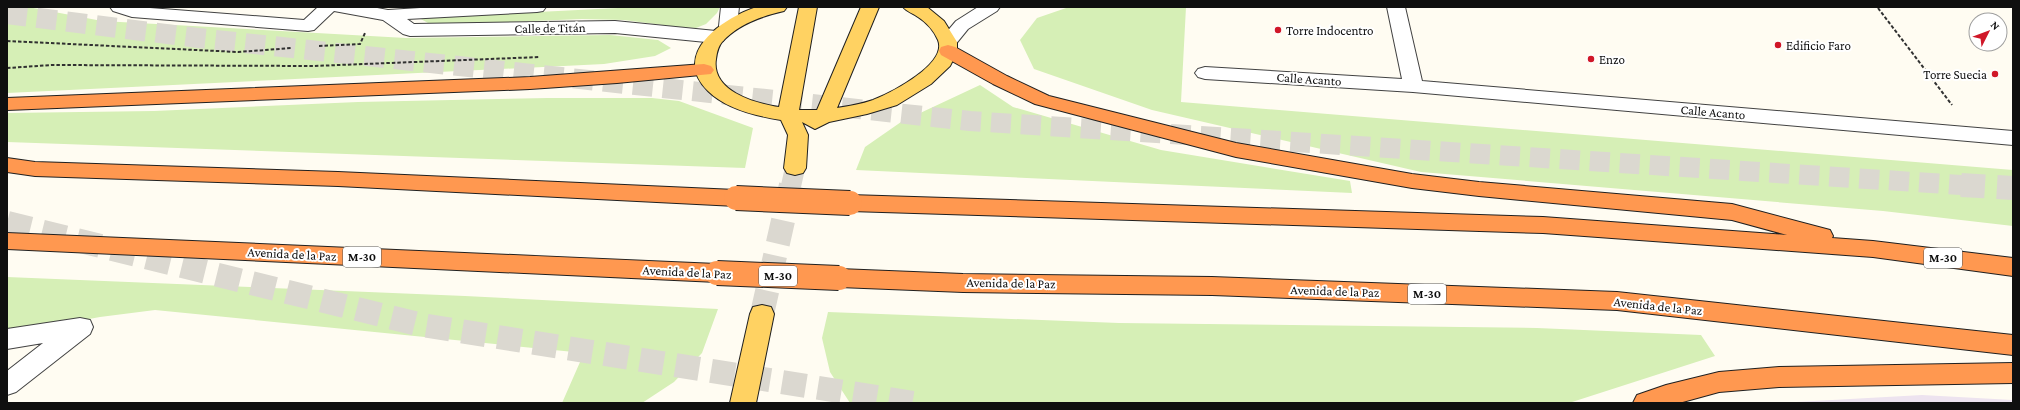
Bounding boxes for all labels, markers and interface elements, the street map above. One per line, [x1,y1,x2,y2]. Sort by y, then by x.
north arrow [1968,12,2008,52]
text: N [1988,19,2003,32]
street label: Calle de Titán [514,20,586,36]
place label: Torre Indocentro [1286,23,1373,38]
marker: Torre Indocentro [1273,25,1283,35]
place label: Edificio Faro [1786,38,1851,53]
marker: Edificio Faro [1773,40,1783,50]
place label: Enzo [1599,52,1625,67]
marker: Enzo [1586,54,1596,64]
place label: Torre Suecia [1923,67,1987,82]
street label: Calle Acanto [1276,69,1342,89]
marker: Torre Suecia [1990,69,2000,79]
street label: Calle Acanto [1680,102,1746,122]
street label: Avenida de la Paz [247,244,337,264]
road number: M-30 [343,247,381,267]
road number: M-30 [1924,248,1962,268]
street label: Avenida de la Paz [642,262,732,282]
road number: M-30 [759,266,797,286]
street label: Avenida de la Paz [966,275,1056,291]
street label: Avenida de la Paz [1290,282,1380,300]
road number: M-30 [1408,284,1446,304]
street label: Avenida de la Paz [1613,294,1704,318]

